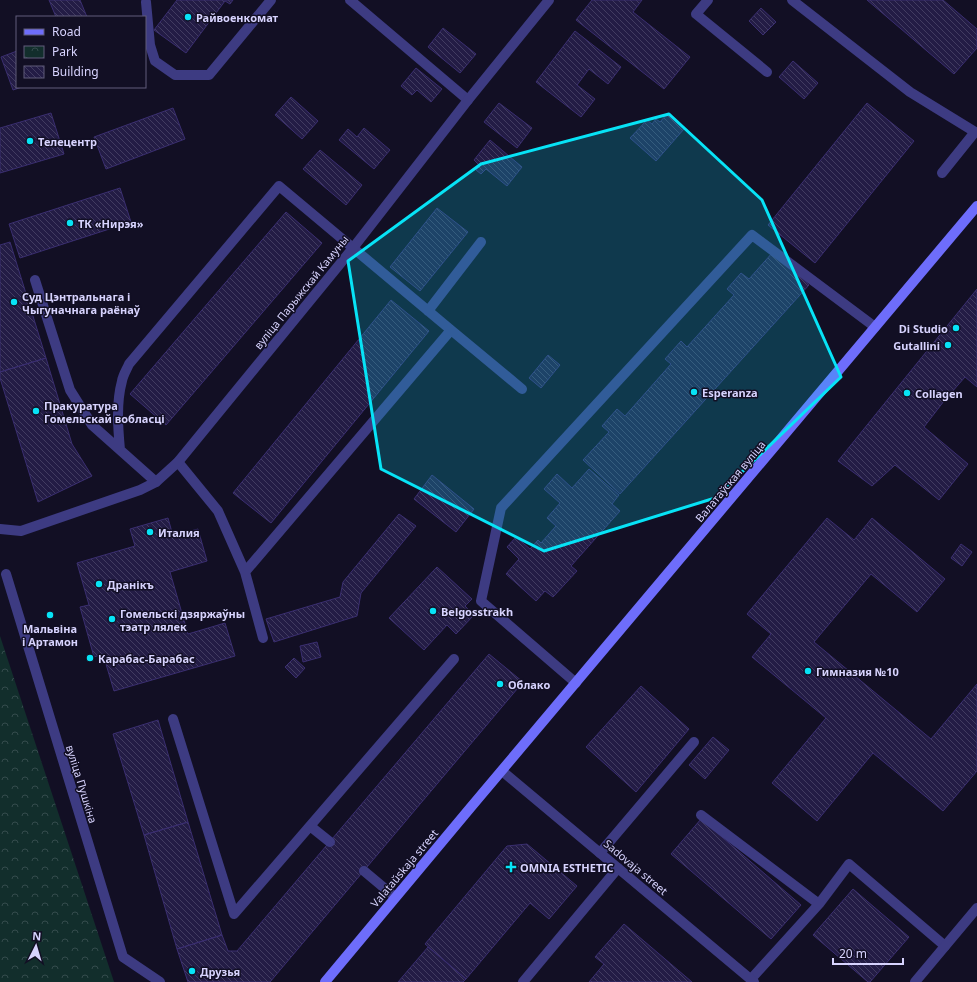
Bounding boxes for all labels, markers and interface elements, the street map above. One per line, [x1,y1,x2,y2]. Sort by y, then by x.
place label: Райвоенкомат [196,10,279,25]
marker: Райвоенкомат [183,12,193,22]
legend [16,16,146,88]
text: Road [52,23,81,40]
text: Park [52,43,78,60]
text: Building [52,63,99,80]
place label: Телецентр [38,134,97,149]
marker: Телецентр [25,136,35,146]
place label: ТК «Нирэя» [78,216,144,231]
marker: ТК «Нирэя» [65,218,75,228]
street label: вуліца Парыжскай Камуны [250,232,352,352]
place label: Суд Цэнтральнага і Чыгуначнага раёнаў [22,289,141,317]
marker: Суд Цэнтральнага і Чыгуначнага раёнаў [9,297,19,307]
place label: Di Studio [899,321,948,336]
marker: Di Studio [951,323,961,333]
place label: Gutallini [893,338,940,353]
marker: Gutallini [943,340,953,350]
place label: Esperanza [702,385,758,400]
place label: Collagen [915,386,963,401]
marker: Esperanza [689,387,699,397]
marker: Collagen [902,388,912,398]
place label: Пракуратура Гомельскай вобласці [44,398,165,426]
marker: Пракуратура Гомельскай вобласці [31,406,41,416]
street label: Валатаўская вуліца [692,437,768,525]
place label: Италия [158,525,200,540]
marker: Италия [145,527,155,537]
place label: Дранікъ [107,577,154,592]
marker: Дранікъ [94,579,104,589]
place label: Belgosstrakh [441,604,513,619]
place label: Гомельскі дзяржаўны тэатр лялек [120,606,245,634]
marker: Belgosstrakh [428,606,438,616]
marker: Мальвіна і Артамон [45,610,55,620]
marker: Гомельскі дзяржаўны тэатр лялек [107,614,117,624]
place label: Мальвіна і Артамон [22,621,78,649]
place label: Карабас-Барабас [98,651,195,666]
marker: Карабас-Барабас [85,653,95,663]
place label: Гимназия №10 [816,664,899,679]
marker: Гимназия №10 [803,666,813,676]
place label: Облако [508,677,550,692]
marker: Облако [495,679,505,689]
street label: вуліца Пушкіна [63,743,101,825]
street label: Valataŭskaja street [367,826,441,910]
street label: Sadovaja street [601,836,671,898]
place label: OMNIA ESTHETIC [520,860,614,875]
marker: OMNIA ESTHETIC [505,861,517,873]
north arrow [16,926,56,966]
text: N [32,928,42,943]
scale bar [833,940,903,966]
text: 20 m [839,945,867,962]
place label: Друзья [200,964,240,979]
marker: Друзья [187,966,197,976]

